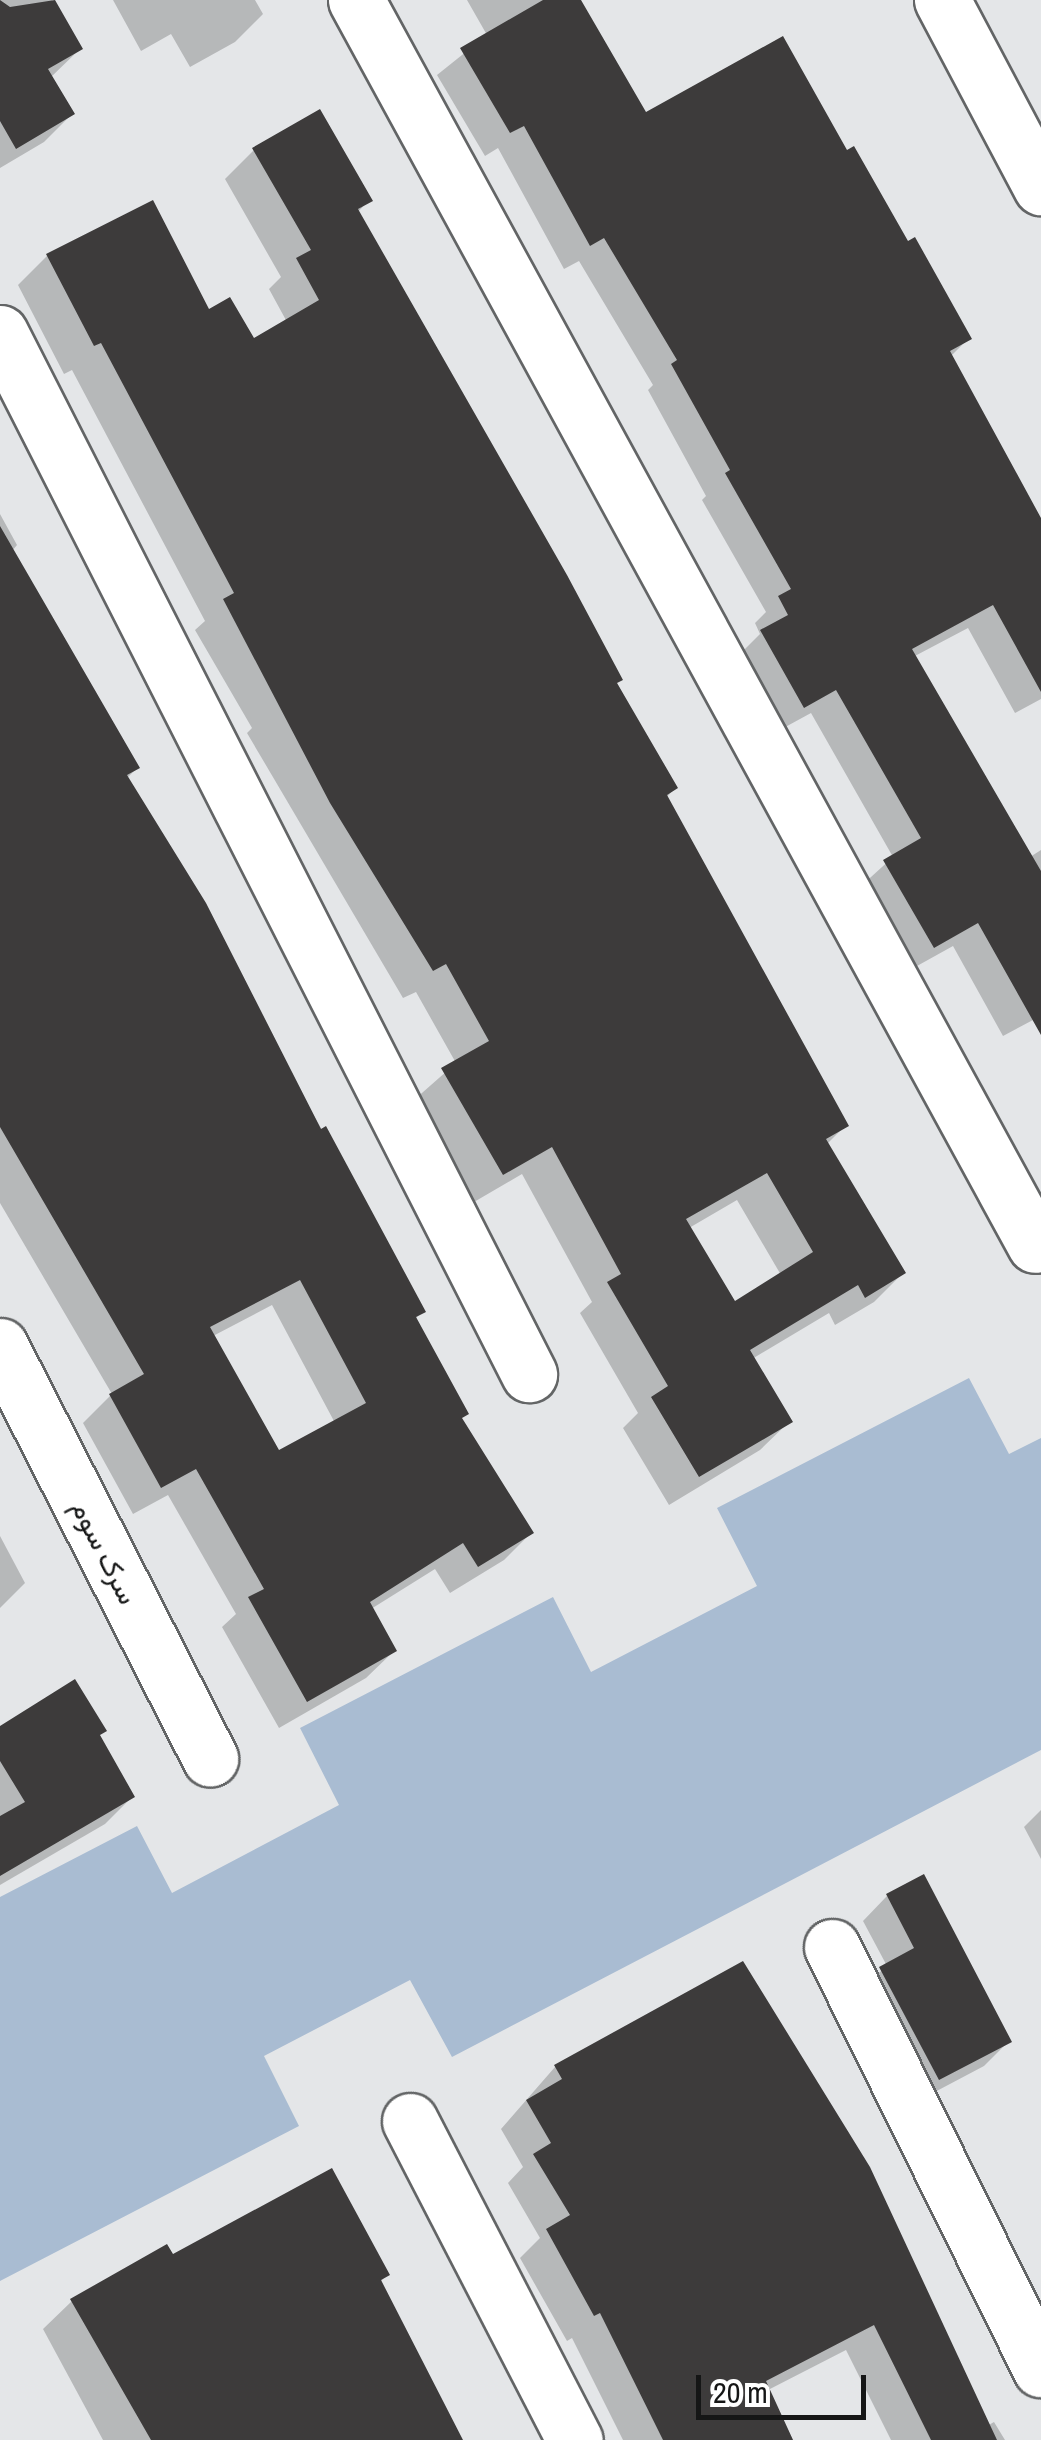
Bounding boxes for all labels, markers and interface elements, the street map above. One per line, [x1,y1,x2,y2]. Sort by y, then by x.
street label: سرک سوم [65,1494,145,1610]
scale bar [701,2355,871,2417]
text: 20 m [713,2372,768,2412]

